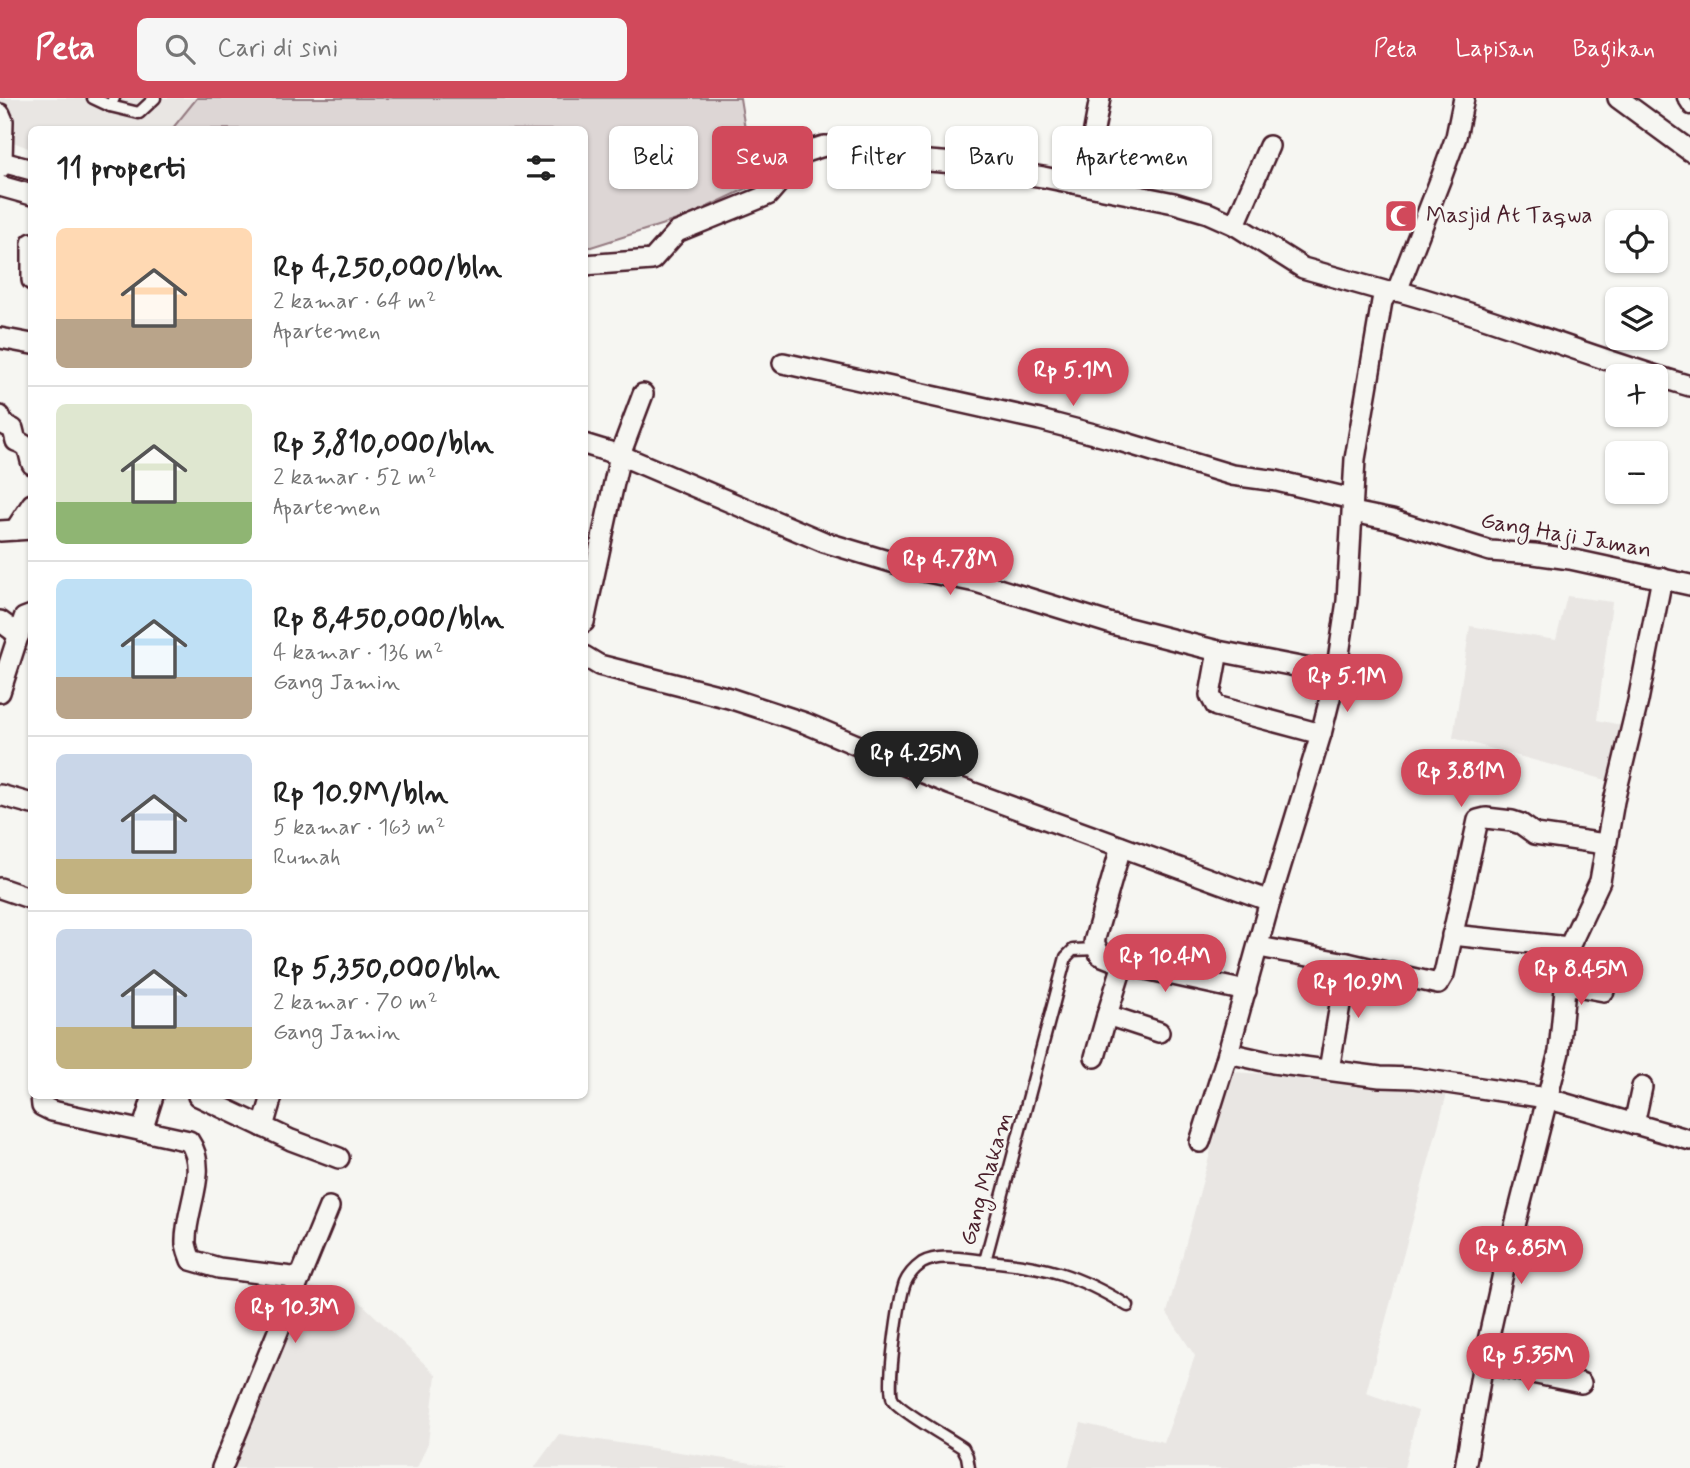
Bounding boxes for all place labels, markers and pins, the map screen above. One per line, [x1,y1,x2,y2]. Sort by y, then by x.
mosque icon: Masjid At Taqwa [1382,197,1420,235]
place label: Masjid At Taqwa [1426,201,1592,231]
pin: Rp 5.1M [1008,348,1138,408]
pin: Rp 4.78M [878,538,1022,597]
pin: Rp 5.1M [1282,654,1412,714]
pin: Rp 4.25M [844,732,988,791]
pin: Rp 3.81M [1389,750,1533,809]
pin: Rp 10.4M [1093,934,1237,994]
pin: Rp 8.45M [1509,948,1653,1007]
pin: Rp 10.9M [1286,960,1430,1020]
pin: Rp 6.85M [1449,1226,1593,1286]
pin: Rp 10.3M [223,1286,367,1345]
pin: Rp 5.35M [1456,1334,1600,1393]

